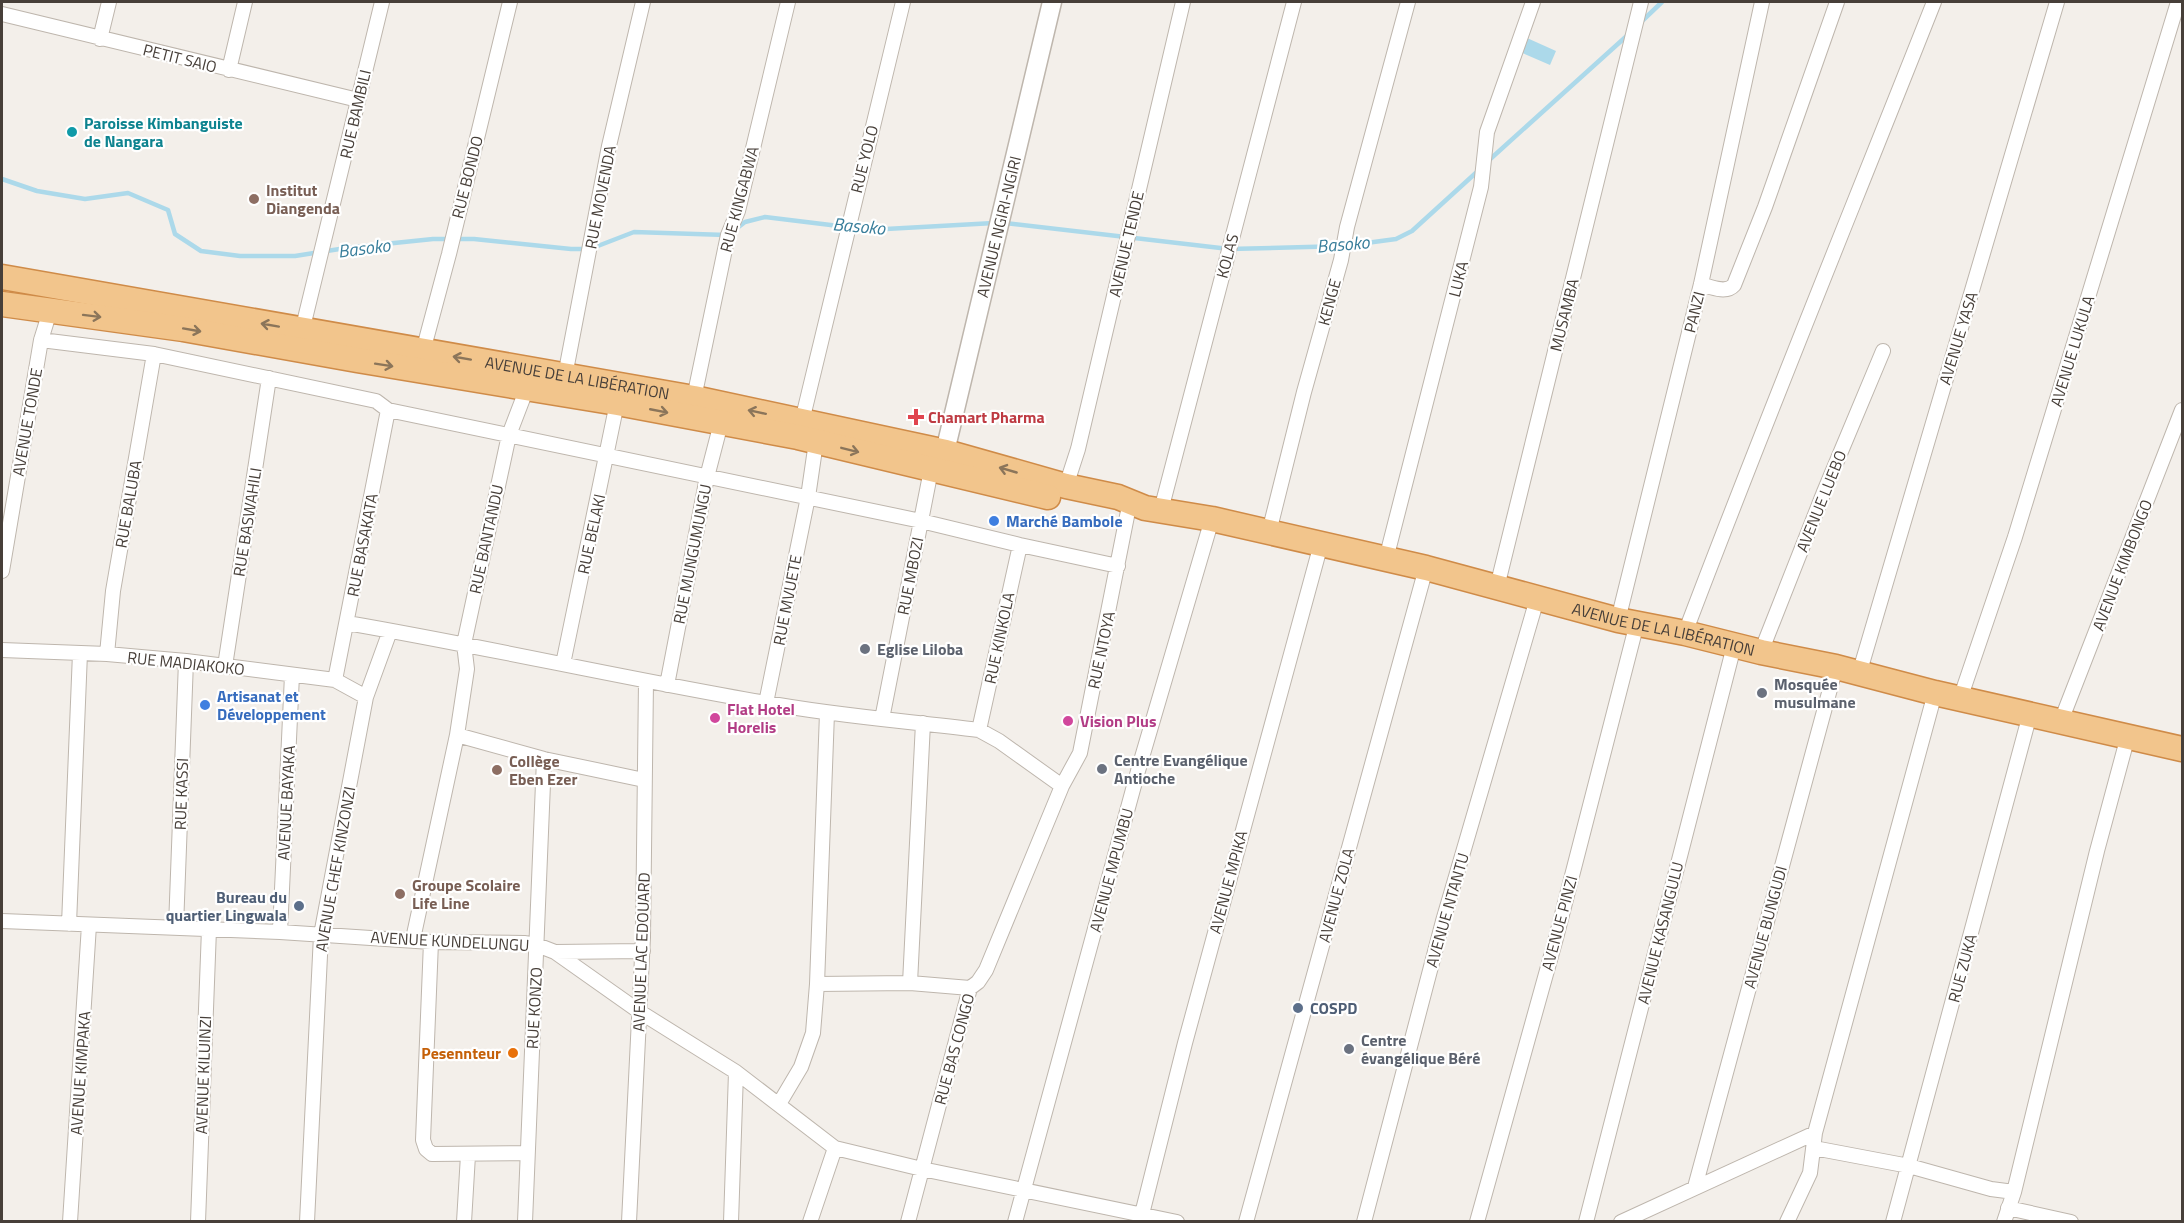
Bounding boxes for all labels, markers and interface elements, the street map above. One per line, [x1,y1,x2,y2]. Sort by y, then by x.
street label: PETIT SAIO [141,37,219,79]
street label: RUE BAMBILI [333,67,377,161]
place label: Paroisse Kimbanguiste de Nangara [84,111,243,153]
street label: RUE YOLO [844,123,884,195]
marker: Paroisse Kimbanguiste de Nangara [65,125,79,139]
street label: RUE BONDO [445,133,489,221]
street label: RUE MOVENDA [578,143,622,251]
street label: RUE KINGABWA [713,143,765,255]
street label: AVENUE NGIRI-NGIRI [970,153,1027,300]
place label: Institut Diangenda [266,178,340,220]
street label: AVENUE TENDE [1102,189,1150,299]
marker: Institut Diangenda [247,192,261,206]
water label: Basoko [832,210,887,242]
water label: Basoko [1316,228,1371,260]
water label: Basoko [336,231,393,265]
street label: KOLAS [1210,231,1244,281]
street label: LUKA [1442,258,1474,300]
street label: KENGE [1311,276,1347,328]
street label: MUSAMBA [1543,276,1585,354]
street label: AVENUE YASA [1932,288,1984,387]
street label: PANZI [1677,289,1711,335]
street label: AVENUE LUKULA [2044,292,2100,410]
one-way arrow [82,310,101,321]
one-way arrow [260,319,280,330]
one-way arrow [182,325,201,336]
street label: AVENUE DE LA LIBÉRATION [483,350,671,406]
one-way arrow [452,352,472,363]
one-way arrow [373,359,393,370]
street label: AVENUE TONDE [6,366,48,478]
one-way arrow [748,405,767,417]
place label: Chamart Pharma [928,405,1045,429]
one-way arrow [649,406,668,417]
marker: Chamart Pharma [909,410,923,424]
one-way arrow [840,444,859,456]
street label: AVENUE LUEBO [1790,447,1852,555]
street label: RUE BALUBA [108,458,148,550]
one-way arrow [999,463,1018,475]
street label: RUE BASWAHILI [227,466,267,578]
street label: RUE BANTANDU [463,482,509,596]
street label: RUE MUNGUMUNGU [667,482,717,626]
street label: RUE BASAKATA [340,491,384,599]
street label: RUE BELAKI [571,492,611,576]
street label: AVENUE KIMBONGO [2086,496,2158,634]
place label: Marché Bambole [1006,509,1123,533]
marker: Marché Bambole [987,514,1001,528]
street label: RUE MBOZI [891,535,929,617]
street label: RUE MVUETE [766,553,808,647]
street label: RUE KINKOLA [978,590,1020,686]
street label: AVENUE DE LA LIBÉRATION [1569,596,1757,662]
street label: RUE NTOYA [1081,608,1121,691]
place label: Eglise Liloba [877,637,963,661]
marker: Eglise Liloba [858,642,872,656]
street label: RUE MADIAKOKO [126,645,246,681]
place label: Mosquée musulmane [1774,672,1856,714]
place label: Artisanat et Développement [217,684,326,726]
marker: Mosquée musulmane [1755,686,1769,700]
place label: Flat Hotel Horelis [727,697,795,739]
marker: Artisanat et Développement [198,698,212,712]
place label: Vision Plus [1080,709,1156,733]
marker: Flat Hotel Horelis [708,711,722,725]
marker: Vision Plus [1061,714,1075,728]
street label: AVENUE BAYAKA [271,744,301,861]
place label: Centre Evangélique Antioche [1114,748,1248,790]
place label: Collège Eben Ezer [509,749,577,791]
street label: RUE KASSI [168,757,194,831]
marker: Centre Evangélique Antioche [1095,762,1109,776]
marker: Collège Eben Ezer [490,763,504,777]
street label: AVENUE CHEF KINZONZI [309,785,361,953]
street label: AVENUE MPUMBU [1083,805,1139,935]
street label: AVENUE MPIKA [1203,827,1253,936]
street label: AVENUE ZOLA [1312,845,1360,945]
street label: AVENUE NTANTU [1419,850,1475,970]
street label: AVENUE KASANGULU [1631,859,1689,1007]
street label: AVENUE BUNGUDI [1737,863,1793,991]
street label: AVENUE LAC EDOUARD [626,872,656,1032]
place label: Groupe Scolaire Life Line [412,873,521,915]
street label: AVENUE PINZI [1535,873,1583,973]
place label: Bureau du quartier Lingwala [166,885,287,927]
marker: Groupe Scolaire Life Line [393,887,407,901]
marker: Bureau du quartier Lingwala [292,899,306,913]
street label: AVENUE KUNDELUNGU [370,925,530,957]
street label: RUE ZUKA [1941,931,1983,1005]
street label: RUE KONZO [520,967,548,1049]
street label: RUE BAS CONGO [928,991,980,1107]
place label: COSPD [1310,996,1357,1020]
marker: COSPD [1291,1001,1305,1015]
street label: AVENUE KIMPAKA [64,1010,96,1136]
street label: AVENUE KILUINZI [189,1015,217,1135]
place label: Centre évangélique Béré [1361,1028,1480,1070]
place label: Pesennteur [421,1041,501,1065]
marker: Centre évangélique Béré [1342,1042,1356,1056]
marker: Pesennteur [506,1046,520,1060]

